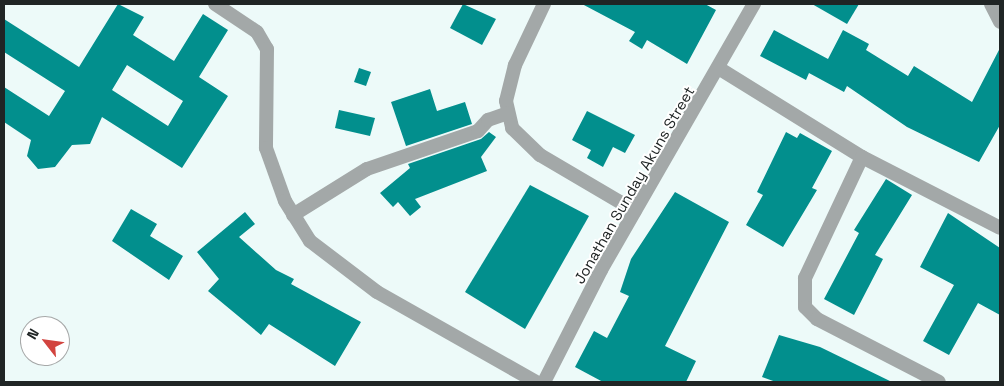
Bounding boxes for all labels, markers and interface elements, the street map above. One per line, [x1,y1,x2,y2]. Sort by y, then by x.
street label: Jonathan Sunday Akuns Street [570,83,698,287]
north arrow [20,316,70,366]
text: N [23,325,43,343]

